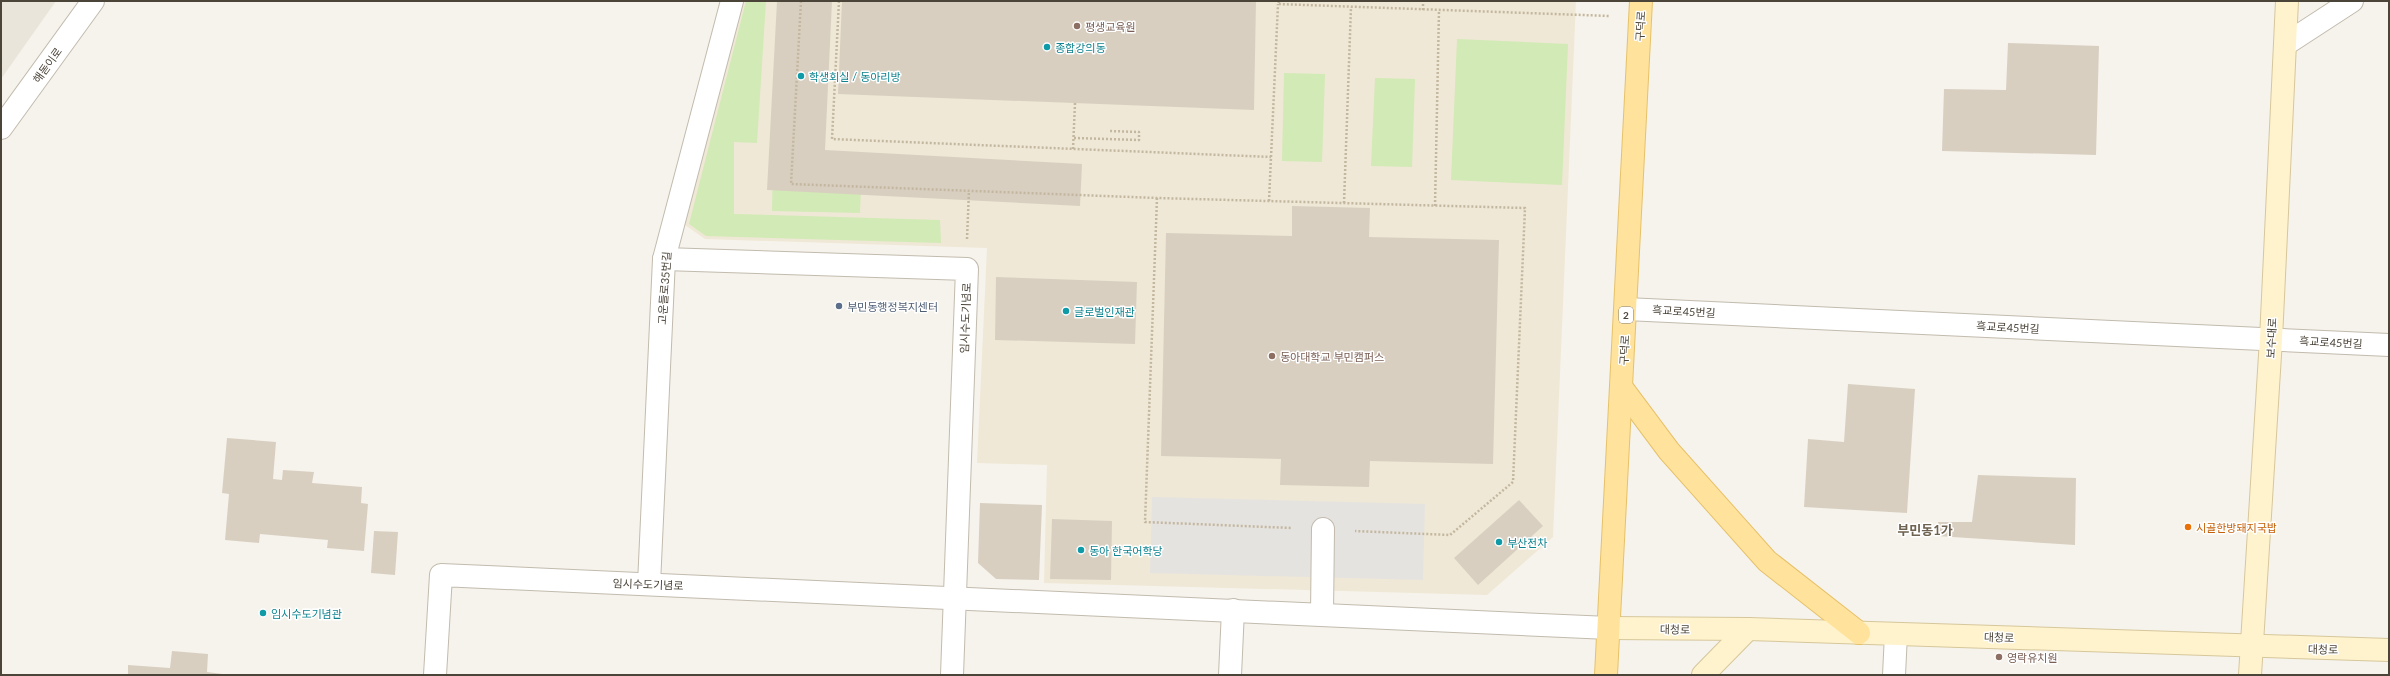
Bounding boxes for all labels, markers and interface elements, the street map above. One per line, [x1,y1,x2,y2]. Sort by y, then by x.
street label: 구덕로 [1633,10,1647,42]
place label: 평생교육원 [1085,20,1136,33]
marker: 평생교육원 [1072,21,1082,31]
place label: 종합강의동 [1055,41,1106,54]
marker: 종합강의동 [1042,42,1052,52]
street label: 해돋이로 [30,45,64,85]
place label: 학생회실 / 동아리방 [809,70,901,83]
marker: 학생회실 / 동아리방 [796,71,806,81]
street label: 고운들로35번길 [655,251,673,325]
street label: 임시수도기념로 [957,282,973,354]
place label: 부민동행정복지센터 [847,300,938,313]
marker: 부민동행정복지센터 [834,301,844,311]
street label: 흑교로45번길 [1652,303,1716,319]
place label: 글로벌인재관 [1074,305,1135,318]
marker: 글로벌인재관 [1061,306,1071,316]
road number: 2 [1619,307,1633,323]
street label: 보수대로 [2263,317,2279,359]
street label: 흑교로45번길 [1976,319,2040,335]
street label: 구덕로 [1617,334,1631,366]
street label: 흑교로45번길 [2299,334,2363,350]
place label: 동아대학교 부민캠퍼스 [1280,350,1384,363]
marker: 동아대학교 부민캠퍼스 [1267,351,1277,361]
place label: 시골한방돼지국밥 [2196,521,2277,534]
district label: 부민동1가 [1897,522,1953,538]
marker: 시골한방돼지국밥 [2183,522,2193,532]
place label: 부산전차 [1507,536,1547,549]
marker: 부산전차 [1494,537,1504,547]
place label: 동아 한국어학당 [1089,544,1163,557]
marker: 동아 한국어학당 [1076,545,1086,555]
street label: 임시수도기념로 [612,576,684,592]
place label: 임시수도기념관 [271,607,342,620]
marker: 임시수도기념관 [258,608,268,618]
street label: 대청로 [1660,622,1690,636]
street label: 대청로 [1984,630,2014,644]
street label: 대청로 [2308,642,2338,656]
place label: 영락유치원 [2007,651,2058,664]
marker: 영락유치원 [1994,652,2004,662]

